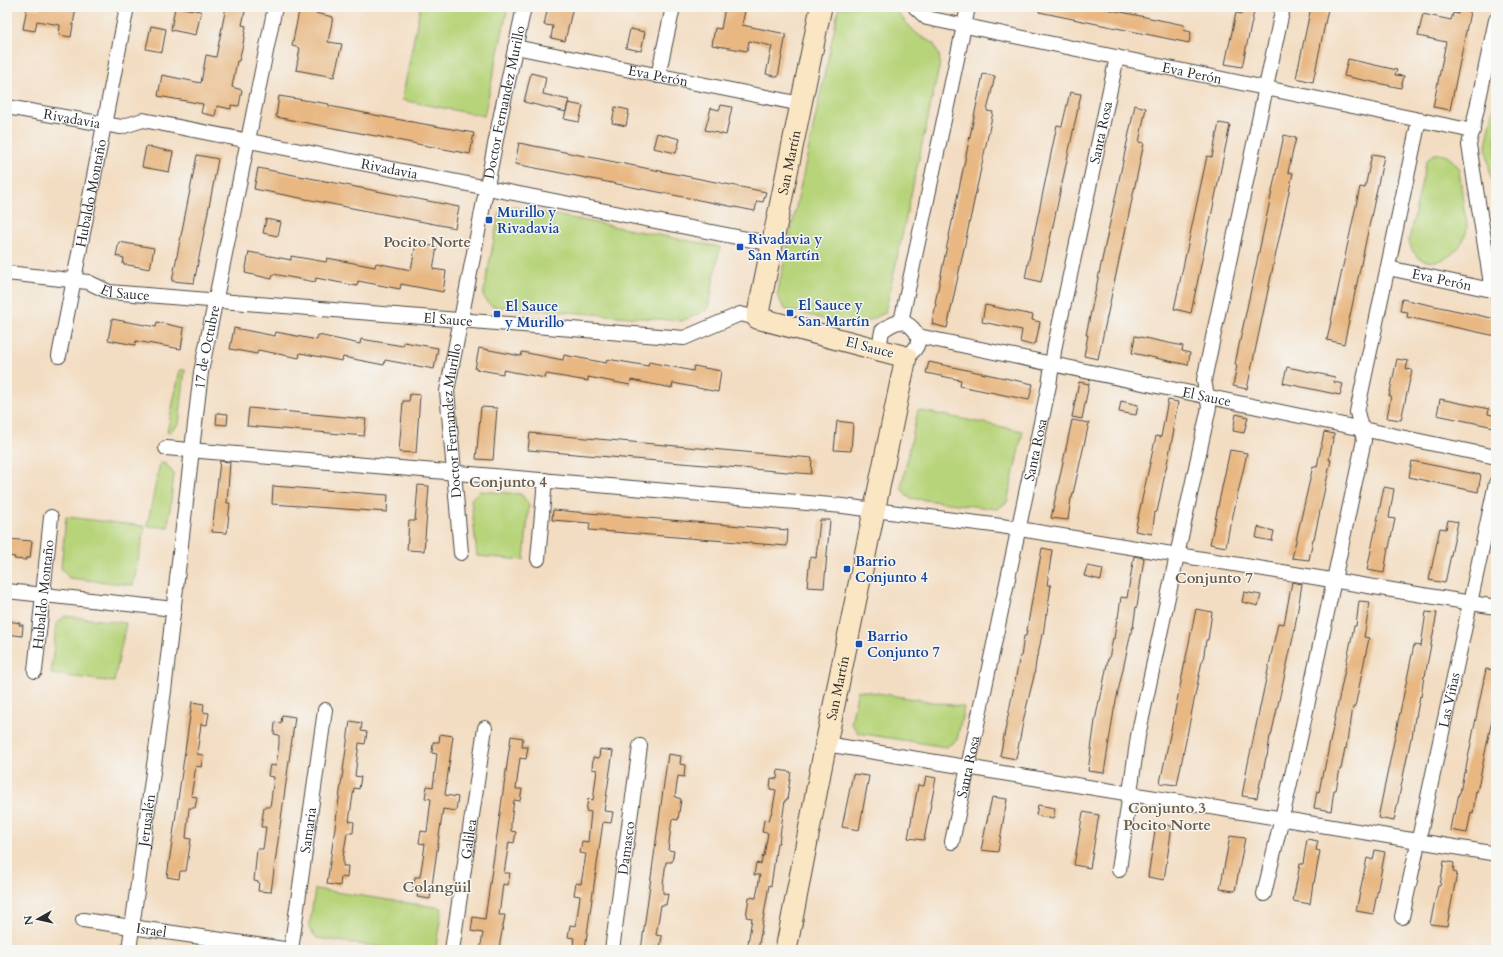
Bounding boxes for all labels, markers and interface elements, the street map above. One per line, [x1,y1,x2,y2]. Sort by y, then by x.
street label: Doctor Fernandez Murillo [480,23,530,181]
street label: Eva Perón [1160,58,1224,89]
street label: Eva Perón [626,61,690,91]
street label: Santa Rosa [1085,100,1117,166]
street label: Rivadavia [42,105,102,133]
street label: San Martín [774,128,805,196]
street label: Hubaldo Montaño [71,137,111,249]
street label: Rivadavia [359,154,419,184]
place label: Murillo y Rivadavia [497,203,560,238]
marker: Murillo y Rivadavia [484,215,494,225]
place label: Rivadavia y San Martín [748,230,822,265]
district label: Pocito Norte [383,232,471,252]
marker: Rivadavia y San Martín [735,242,745,252]
street label: Eva Perón [1410,264,1473,296]
street label: El Sauce [97,280,151,305]
place label: El Sauce y San Martín [798,296,870,331]
place label: El Sauce y Murillo [504,297,564,332]
street label: 17 de Octubre [190,303,224,390]
street label: El Sauce [423,308,474,331]
marker: El Sauce y San Martín [785,308,795,318]
marker: El Sauce y Murillo [492,309,502,319]
street label: El Sauce [844,332,896,363]
street label: Doctor Fernandez Murillo [438,341,466,499]
street label: El Sauce [1180,383,1233,411]
street label: Santa Rosa [1020,417,1052,483]
district label: Conjunto 4 [469,472,547,492]
street label: Hubaldo Montaño [28,538,59,650]
place label: Barrio Conjunto 4 [855,552,928,587]
marker: Barrio Conjunto 4 [842,564,852,574]
district label: Conjunto 7 [1175,568,1253,588]
place label: Barrio Conjunto 7 [867,627,940,662]
marker: Barrio Conjunto 7 [854,639,864,649]
street label: San Martín [822,654,854,722]
street label: Las Viñas [1434,670,1465,729]
street label: Santa Rosa [953,734,984,800]
street label: Jerusalén [134,793,160,850]
district label: Conjunto 3 Pocito Norte [1123,798,1211,835]
street label: Samaria [296,806,321,854]
street label: Galilea [457,818,481,861]
street label: Damasco [613,820,640,876]
district label: Colangüil [403,877,472,897]
north arrow [18,899,58,939]
text: N [20,914,37,926]
street label: Israel [135,919,168,942]

